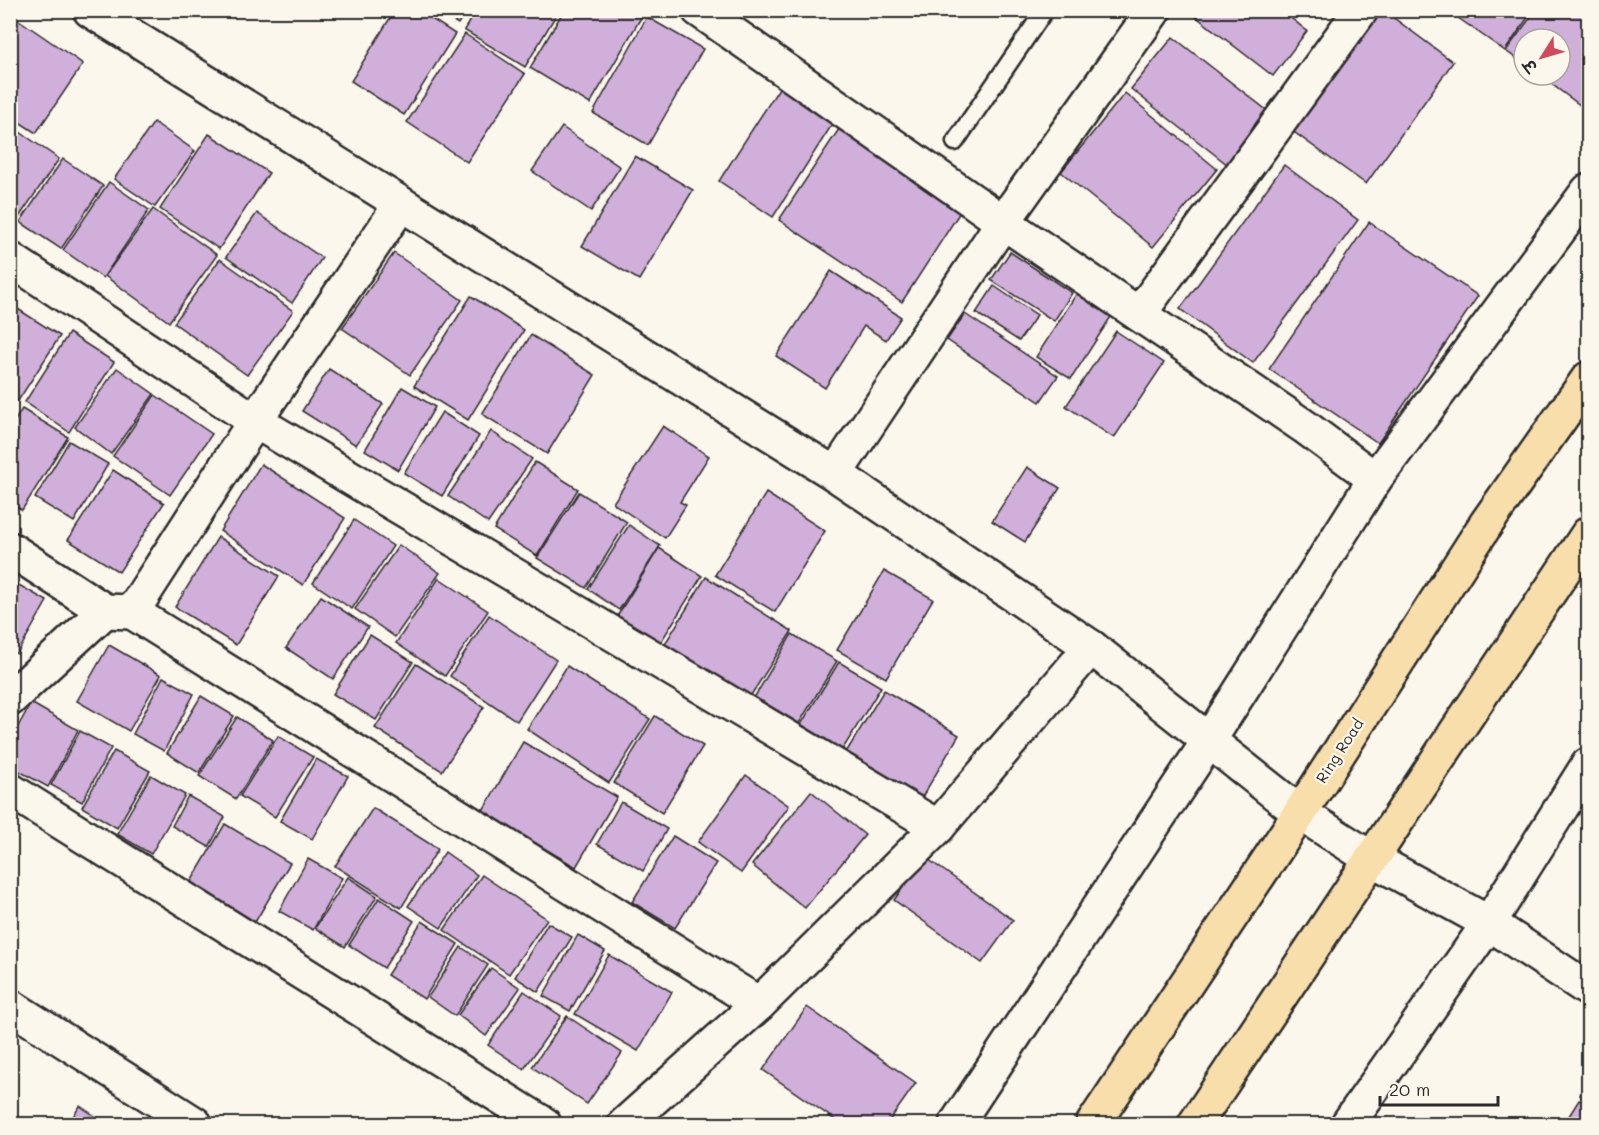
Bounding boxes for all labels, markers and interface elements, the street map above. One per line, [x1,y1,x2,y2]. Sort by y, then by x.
north arrow [1512,27,1572,87]
text: उ [1517,55,1542,78]
street label: Ring Road [1311,714,1368,787]
scale bar [1380,1069,1498,1107]
text: 20 m [1389,1077,1430,1101]

